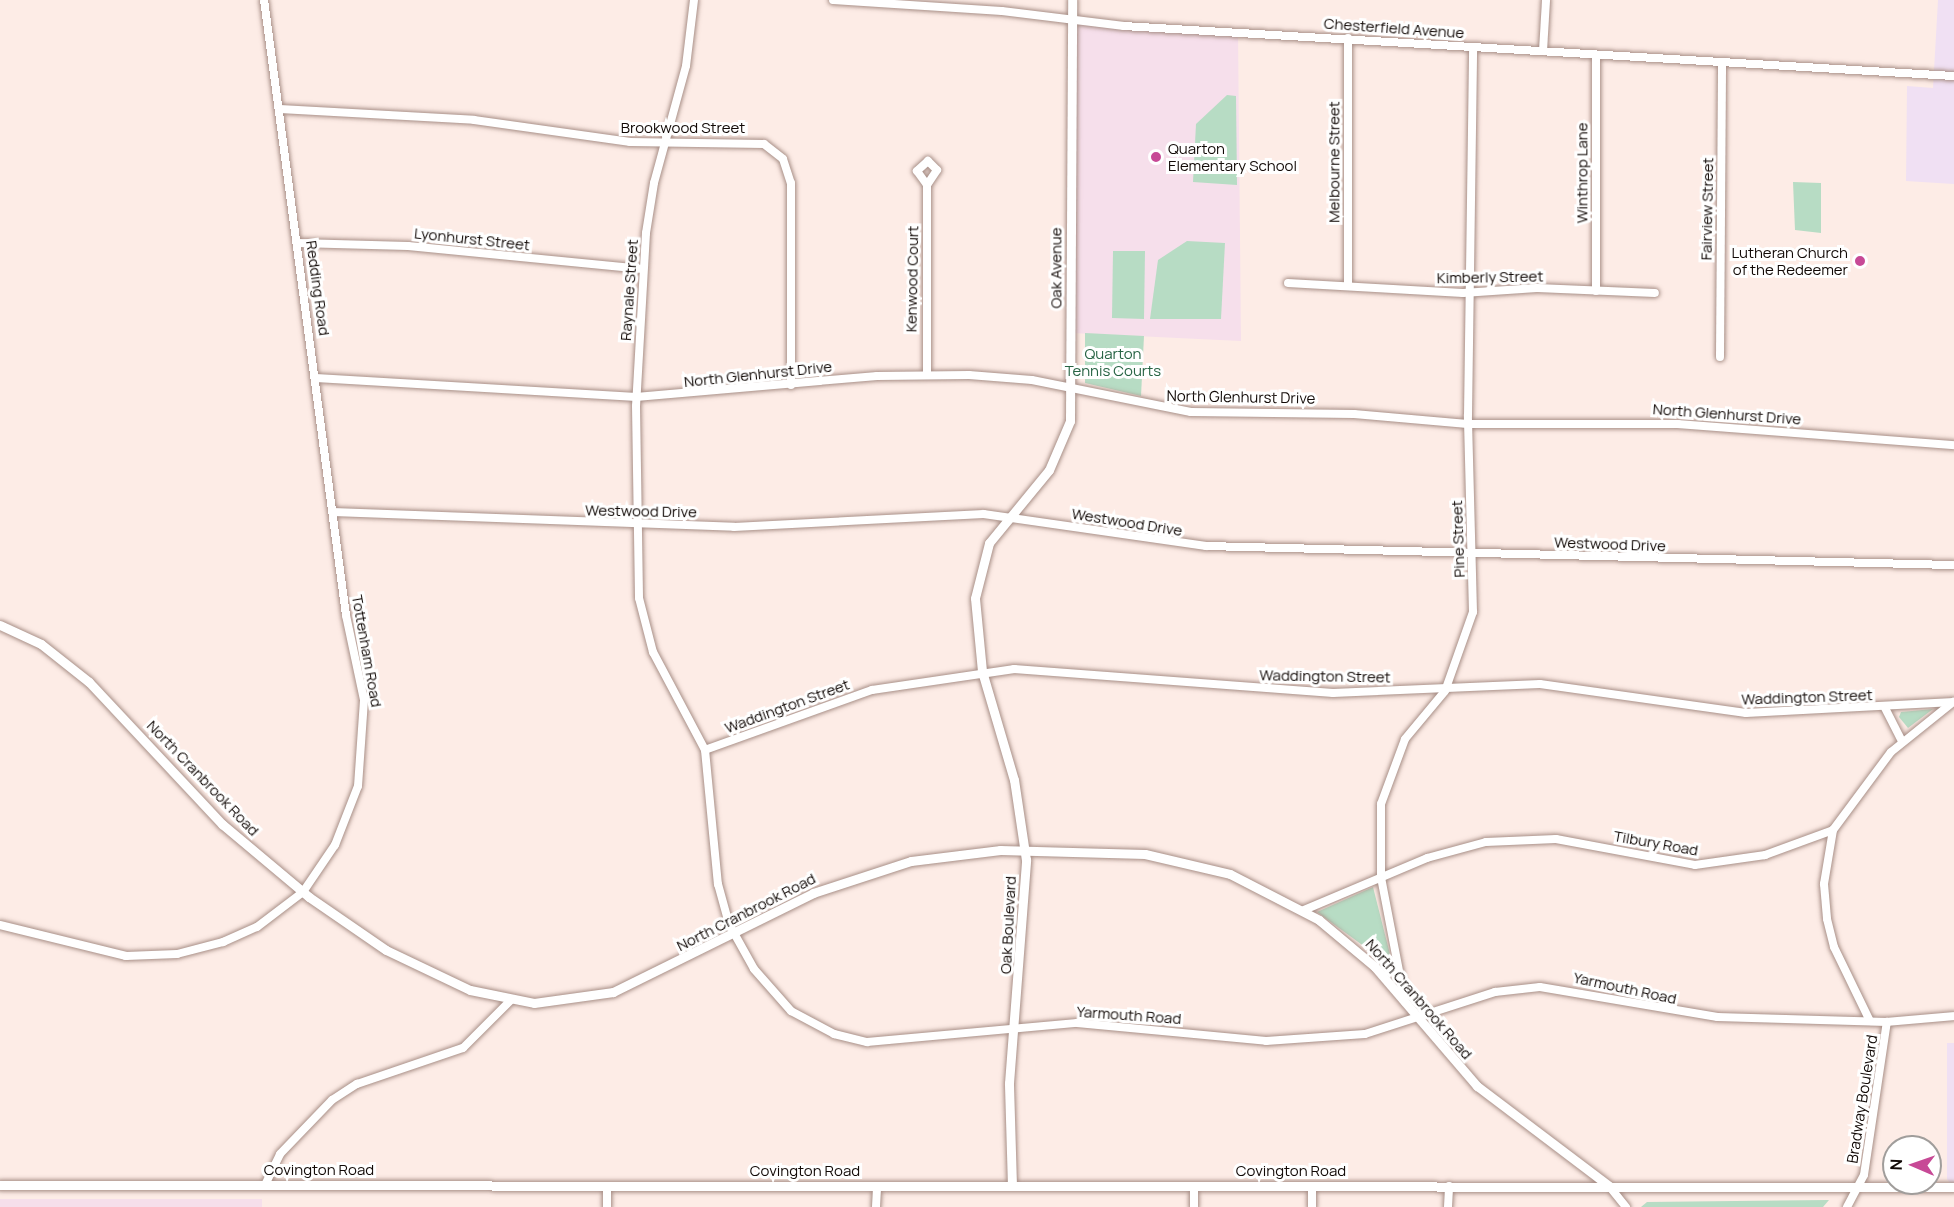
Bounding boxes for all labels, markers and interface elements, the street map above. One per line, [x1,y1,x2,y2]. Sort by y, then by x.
street label: Chesterfield Avenue [1323,14,1465,42]
street label: Melbourne Street [1325,101,1343,223]
street label: Brookwood Street [621,119,745,137]
street label: Winthrop Lane [1573,123,1591,223]
place label: Quarton Elementary School [1168,139,1297,174]
marker: Quarton Elementary School [1149,150,1163,164]
street label: Fairview Street [1697,158,1717,260]
street label: Lyonhurst Street [413,224,531,254]
street label: Kenwood Court [902,226,922,332]
street label: Oak Avenue [1047,228,1065,308]
street label: Redding Road [302,239,334,337]
street label: Raynale Street [616,239,642,341]
place label: Lutheran Church of the Redeemer [1731,243,1848,278]
marker: Lutheran Church of the Redeemer [1853,254,1867,268]
street label: Kimberly Street [1437,267,1543,287]
park label: Quarton Tennis Courts [1065,344,1161,379]
street label: North Glenhurst Drive [683,357,833,391]
street label: North Glenhurst Drive [1166,387,1316,407]
street label: North Glenhurst Drive [1652,400,1802,428]
street label: Pine Street [1448,500,1468,578]
street label: Westwood Drive [585,501,697,521]
street label: Westwood Drive [1070,504,1184,540]
street label: Westwood Drive [1554,533,1666,555]
street label: Tottenham Road [348,593,386,709]
street label: Waddington Street [1259,666,1391,686]
street label: Waddington Street [722,675,852,737]
street label: Waddington Street [1741,686,1873,708]
street label: North Cranbrook Road [143,717,263,839]
street label: Tilbury Road [1612,827,1700,859]
street label: North Cranbrook Road [674,869,818,955]
street label: Oak Boulevard [996,875,1020,975]
street label: North Cranbrook Road [1362,935,1476,1063]
street label: Yarmouth Road [1572,968,1678,1008]
street label: Yarmouth Road [1076,1002,1182,1028]
street label: Bradway Boulevard [1843,1033,1881,1165]
north arrow [1882,1135,1942,1195]
text: N [1885,1158,1907,1171]
street label: Covington Road [264,1161,374,1179]
street label: Covington Road [750,1162,860,1180]
street label: Covington Road [1236,1162,1346,1180]

